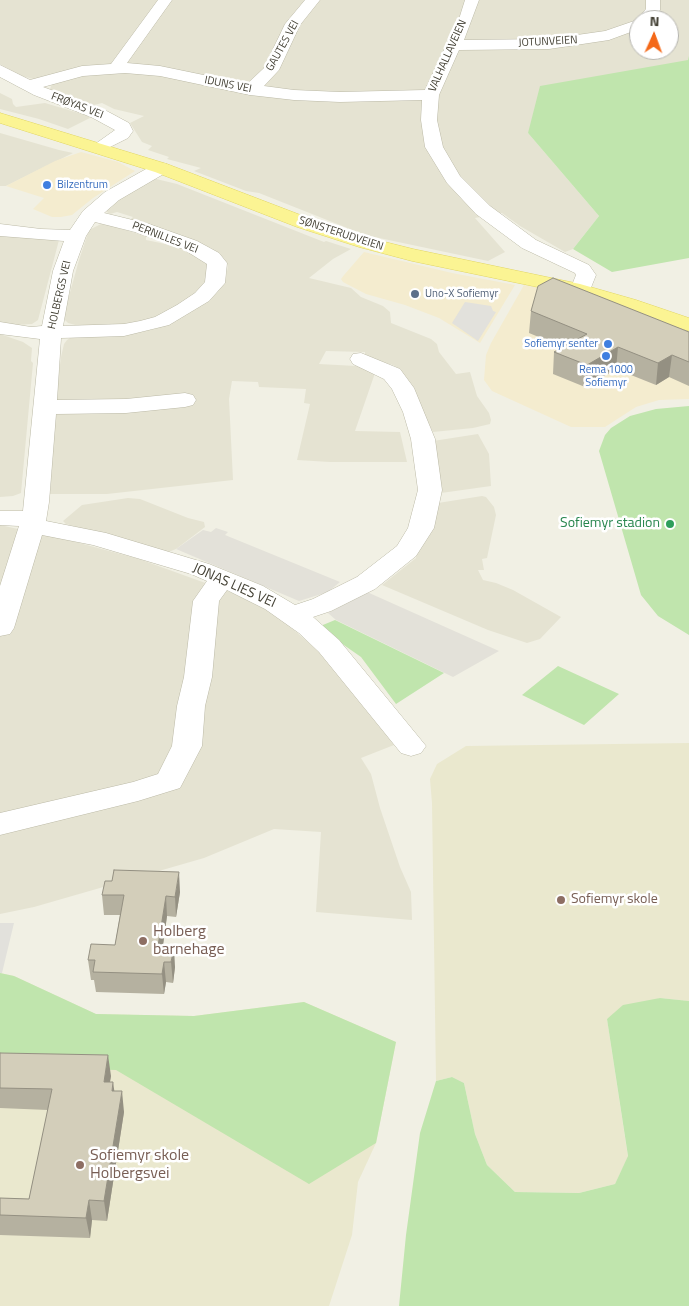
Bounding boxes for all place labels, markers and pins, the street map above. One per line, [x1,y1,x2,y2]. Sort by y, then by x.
place label: Bilzentrum [57,178,108,192]
marker: Bilzentrum [41,179,53,191]
place label: Uno-X Sofiemyr [425,287,498,301]
marker: Uno-X Sofiemyr [409,288,421,300]
place label: Sofiemyr senter [524,337,598,351]
marker: Sofiemyr senter [602,338,614,350]
marker: Rema 1000 Sofiemyr [600,350,612,362]
place label: Rema 1000 Sofiemyr [579,363,633,389]
place label: Sofiemyr stadion [560,516,660,532]
marker: Sofiemyr stadion [664,518,676,530]
place label: Sofiemyr skole [571,892,658,908]
marker: Sofiemyr skole [555,894,567,906]
place label: Holberg barnehage [153,922,225,960]
marker: Holberg barnehage [137,935,149,947]
place label: Sofiemyr skole Holbergsvei [90,1146,189,1184]
marker: Sofiemyr skole Holbergsvei [74,1159,86,1171]

